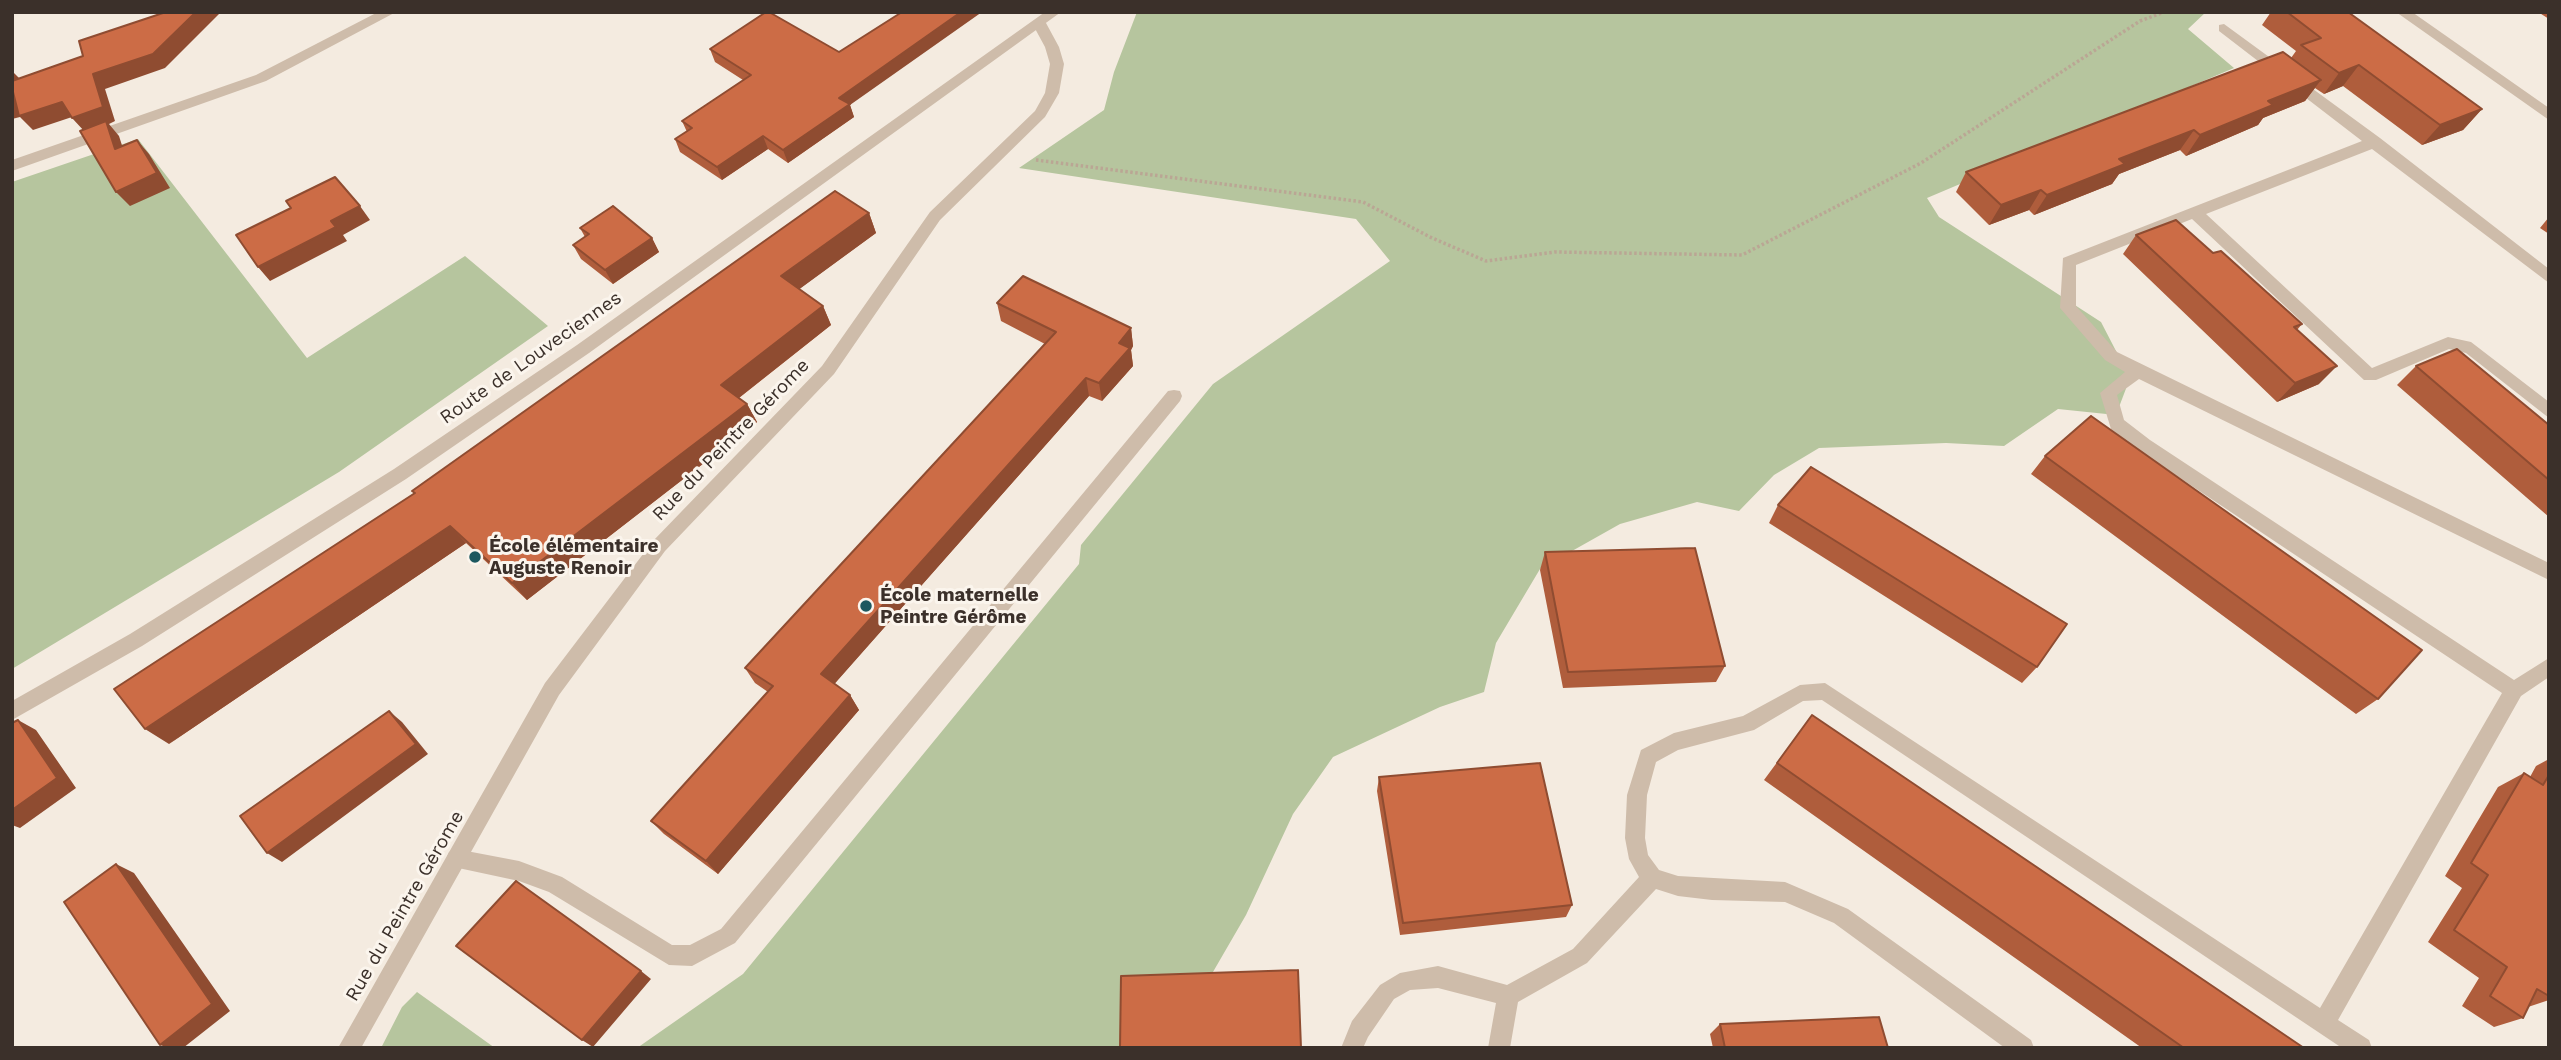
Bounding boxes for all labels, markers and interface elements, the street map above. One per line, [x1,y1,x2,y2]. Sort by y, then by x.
street label: Route de Louveciennes [436,287,626,429]
street label: Rue du Peintre Gérome [648,354,814,526]
place label: École élémentaire Auguste Renoir [489,535,659,579]
marker: École élémentaire Auguste Renoir [467,549,483,565]
place label: École maternelle Peintre Gérôme [880,584,1039,628]
marker: École maternelle Peintre Gérôme [858,598,874,614]
street label: Rue du Peintre Gérome [341,807,469,1005]

